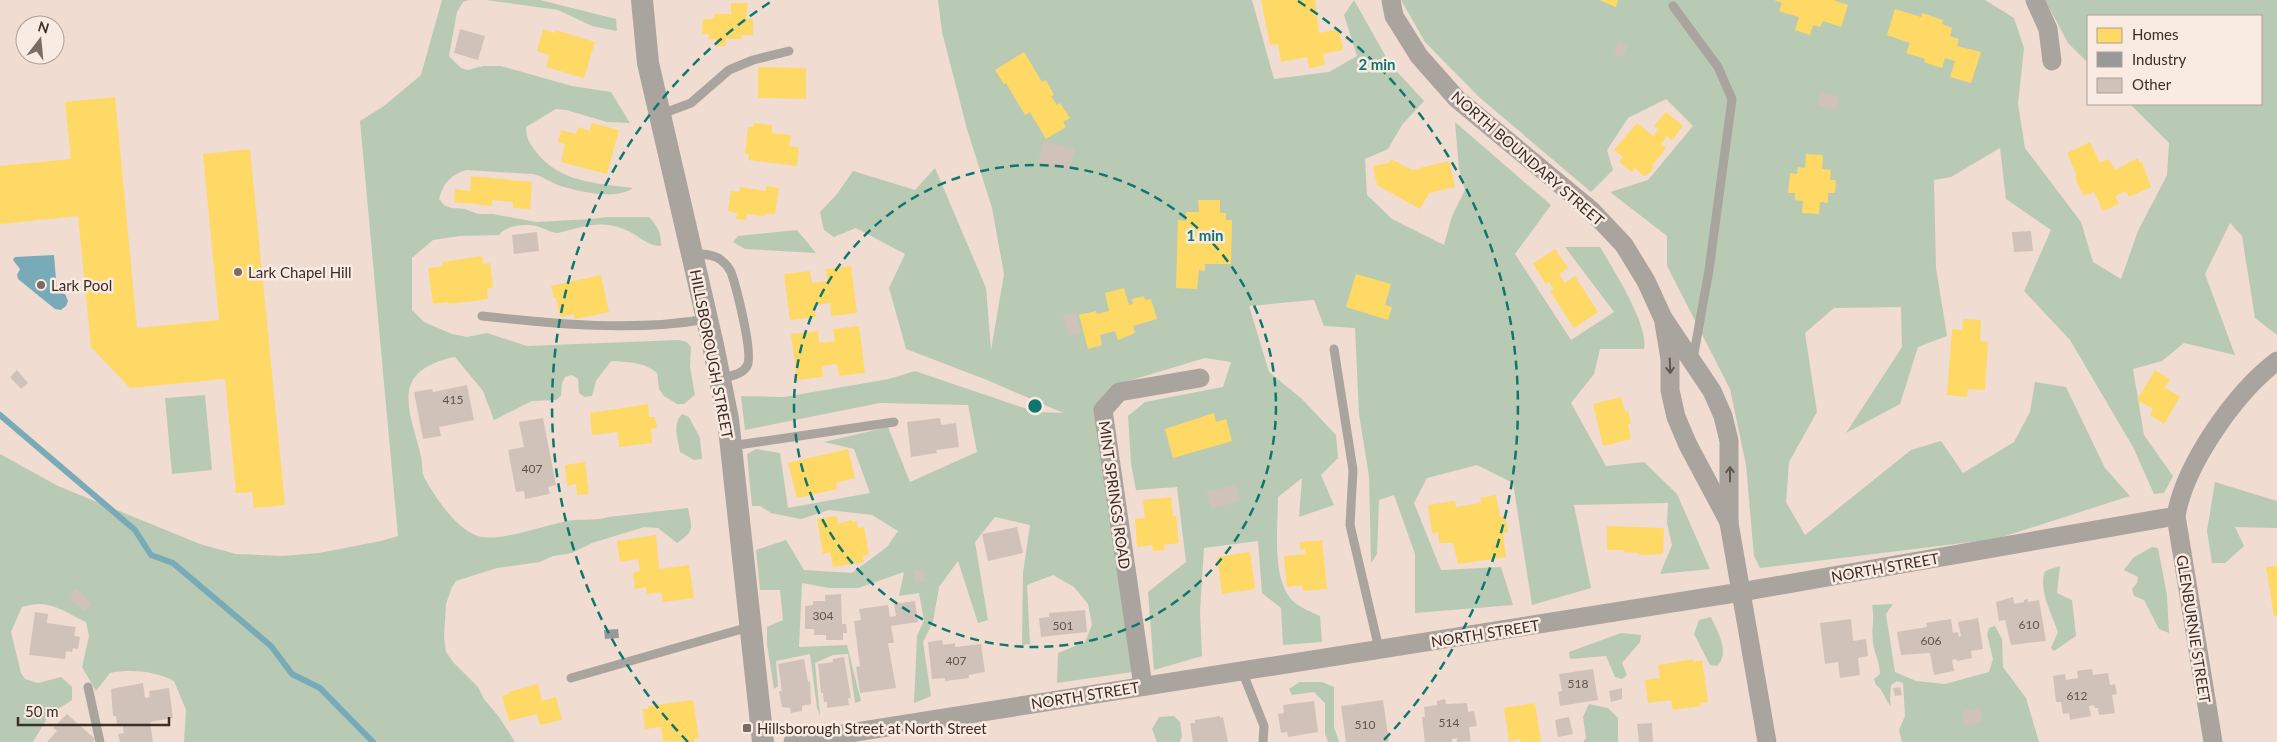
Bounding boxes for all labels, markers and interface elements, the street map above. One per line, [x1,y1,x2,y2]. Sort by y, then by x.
north arrow [15,15,65,65]
legend [2087,15,2262,105]
text: N [36,17,51,37]
text: Homes [2132,25,2178,43]
text: Industry [2132,50,2187,68]
text: 2 min [1358,55,1396,73]
text: Other [2132,75,2172,93]
street label: NORTH BOUNDARY STREET [1448,87,1608,229]
text: 1 min [1186,226,1224,244]
place label: Lark Chapel Hill [248,263,352,281]
marker: Lark Chapel Hill [232,266,244,278]
street label: HILLSBOROUGH STREET [687,268,737,440]
place label: Lark Pool [51,276,112,294]
marker: Lark Pool [35,279,47,291]
one-way arrow [1665,358,1675,374]
house number: 415 [443,392,463,407]
centre of rings [1026,397,1044,415]
street label: MINT SPRINGS ROAD [1096,420,1134,570]
house number: 407 [522,461,542,476]
one-way arrow [1725,467,1735,483]
street label: NORTH STREET [1830,549,1940,585]
street label: GLENBURNIE STREET [2173,554,2215,704]
house number: 304 [813,608,833,623]
street label: NORTH STREET [1430,616,1540,650]
house number: 610 [2019,617,2039,632]
house number: 501 [1053,618,1073,633]
house number: 606 [1921,633,1941,648]
house number: 407 [946,653,966,668]
house number: 518 [1568,676,1588,691]
street label: NORTH STREET [1030,678,1140,712]
house number: 612 [2067,688,2087,703]
scale bar [18,694,169,726]
text: 50 m [25,702,59,720]
house number: 514 [1439,715,1459,730]
house number: 510 [1355,717,1375,732]
place label: Hillsborough Street at North Street [757,719,987,737]
marker: Hillsborough Street at North Street [741,722,753,734]

